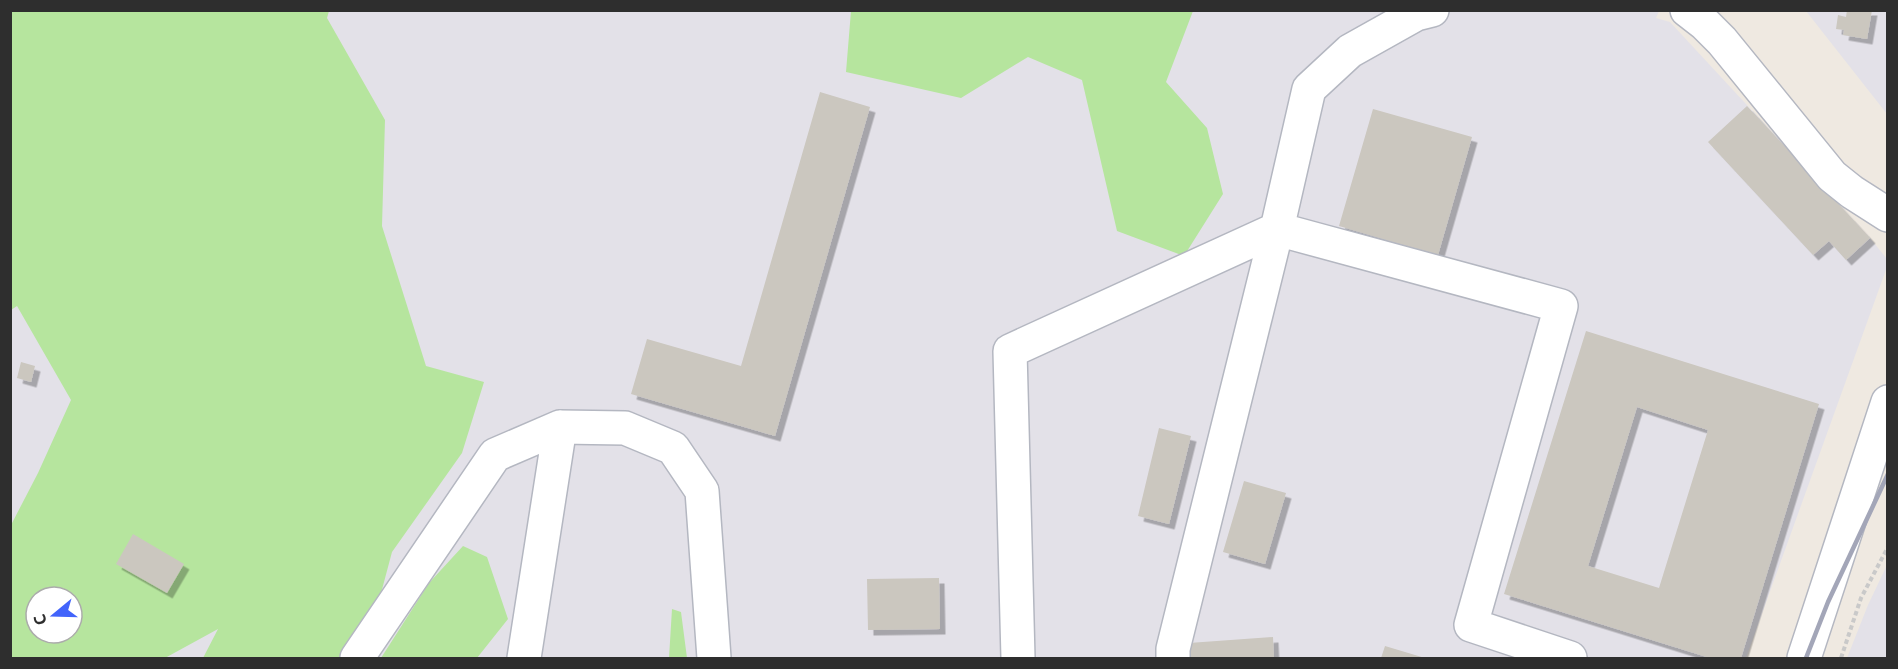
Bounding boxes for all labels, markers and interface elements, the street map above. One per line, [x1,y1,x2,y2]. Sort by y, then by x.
north arrow [24,585,84,645]
text: С [28,611,52,628]

